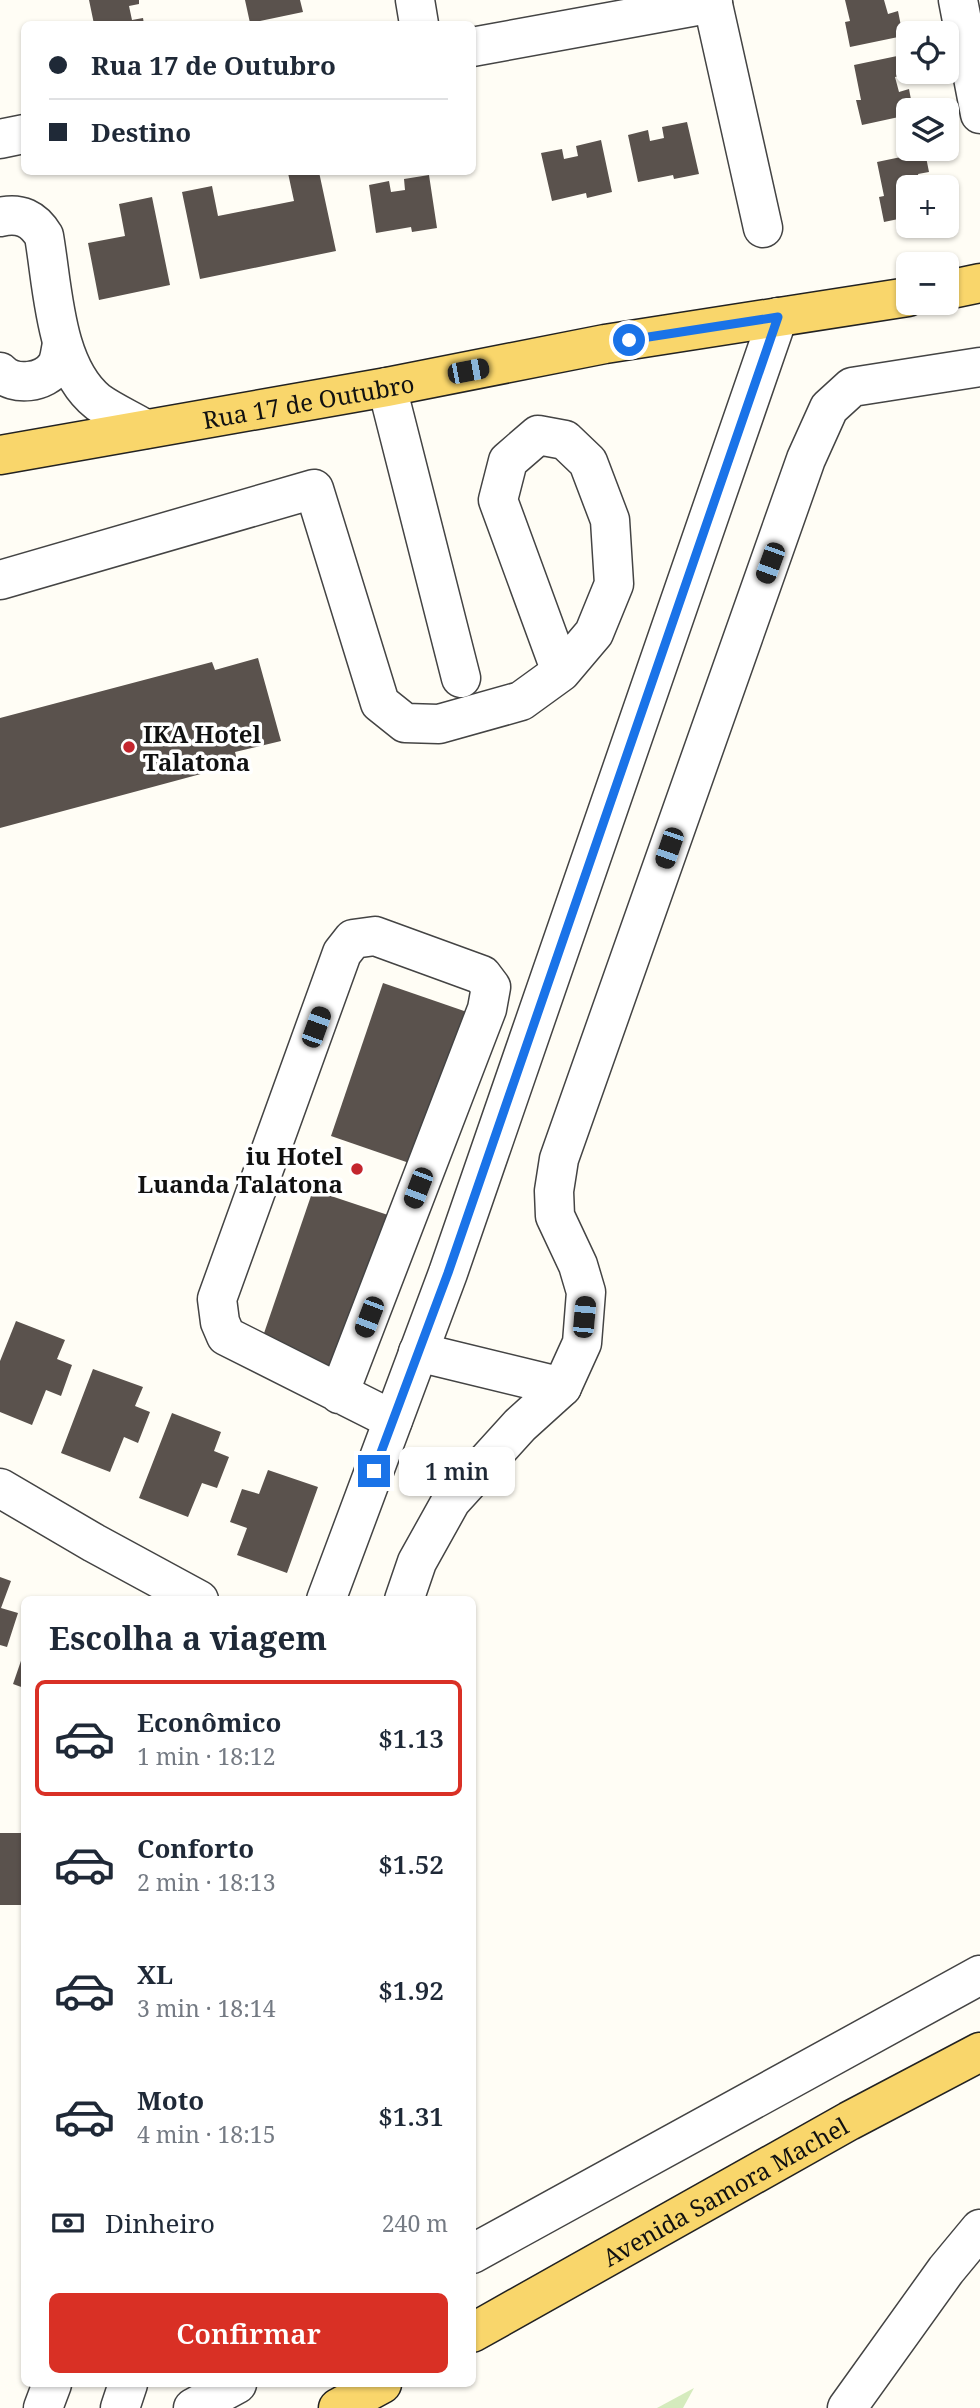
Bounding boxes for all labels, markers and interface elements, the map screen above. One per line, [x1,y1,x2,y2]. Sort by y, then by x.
map controls [896,21,959,315]
button: locate [896,21,959,84]
text: Rua 17 de Outubro [91,47,336,83]
button: layers [896,98,959,161]
text: Destino [91,114,191,150]
button: + [896,175,959,238]
button: − [896,252,959,315]
route start [613,324,645,356]
car [446,357,491,385]
street label: Rua 17 de Outubro [200,366,417,436]
car [753,540,788,586]
place label: IKA Hotel Talatona [143,717,261,778]
marker: IKA Hotel Talatona [121,739,137,755]
car [653,825,686,871]
car [299,1004,334,1050]
place label: iu Hotel Luanda Talatona [138,1139,344,1200]
marker: iu Hotel Luanda Talatona [349,1161,365,1177]
car [401,1165,436,1211]
car [352,1294,387,1340]
car [572,1295,597,1339]
callout: 1 min [398,1446,514,1496]
route end [358,1455,390,1487]
text: 1 min [425,1455,489,1487]
text: Escolha a viagem [49,1616,327,1659]
text: Econômico [137,1704,281,1740]
icon: car [53,1707,116,1770]
text: $1.13 [378,1720,444,1756]
text: 1 min · 18:12 [137,1740,275,1772]
text: Conforto [137,1830,254,1866]
icon: car [53,1833,116,1896]
text: $1.52 [378,1846,444,1882]
text: 2 min · 18:13 [137,1866,275,1898]
text: XL [137,1956,173,1992]
icon: car [53,1959,116,2022]
text: $1.92 [378,1972,444,2008]
text: 3 min · 18:14 [137,1992,275,2024]
text: Moto [137,2082,204,2118]
icon: car [53,2085,116,2148]
text: $1.31 [378,2098,444,2134]
street label: Avenida Samora Machel [596,2108,854,2273]
text: 4 min · 18:15 [137,2118,275,2150]
icon: cash [49,2204,87,2242]
text: Dinheiro [105,2205,215,2241]
text: 240 m [382,2207,448,2239]
button: Confirmar [49,2293,448,2373]

